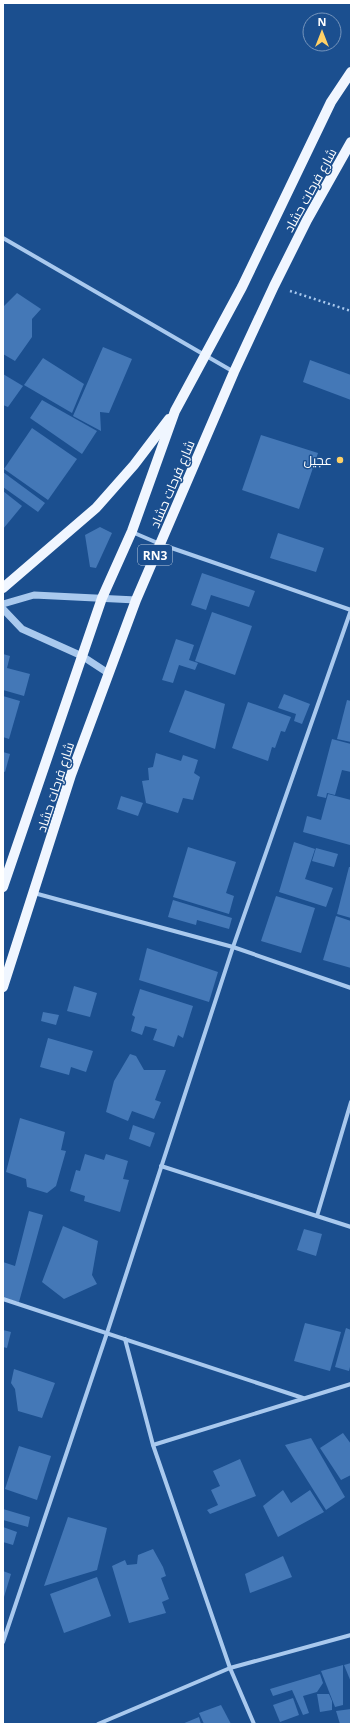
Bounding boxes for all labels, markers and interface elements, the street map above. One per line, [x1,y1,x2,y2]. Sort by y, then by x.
north arrow [302,12,342,52]
text: N [318,14,326,29]
street label: شارع فرحات حشاد [279,145,341,235]
street label: شارع فرحات حشاد [145,437,199,531]
place label: عجيل [304,451,332,469]
marker: عجيل [335,455,345,465]
road number: RN3 [138,545,172,565]
street label: شارع فرحات حشاد [32,740,78,834]

